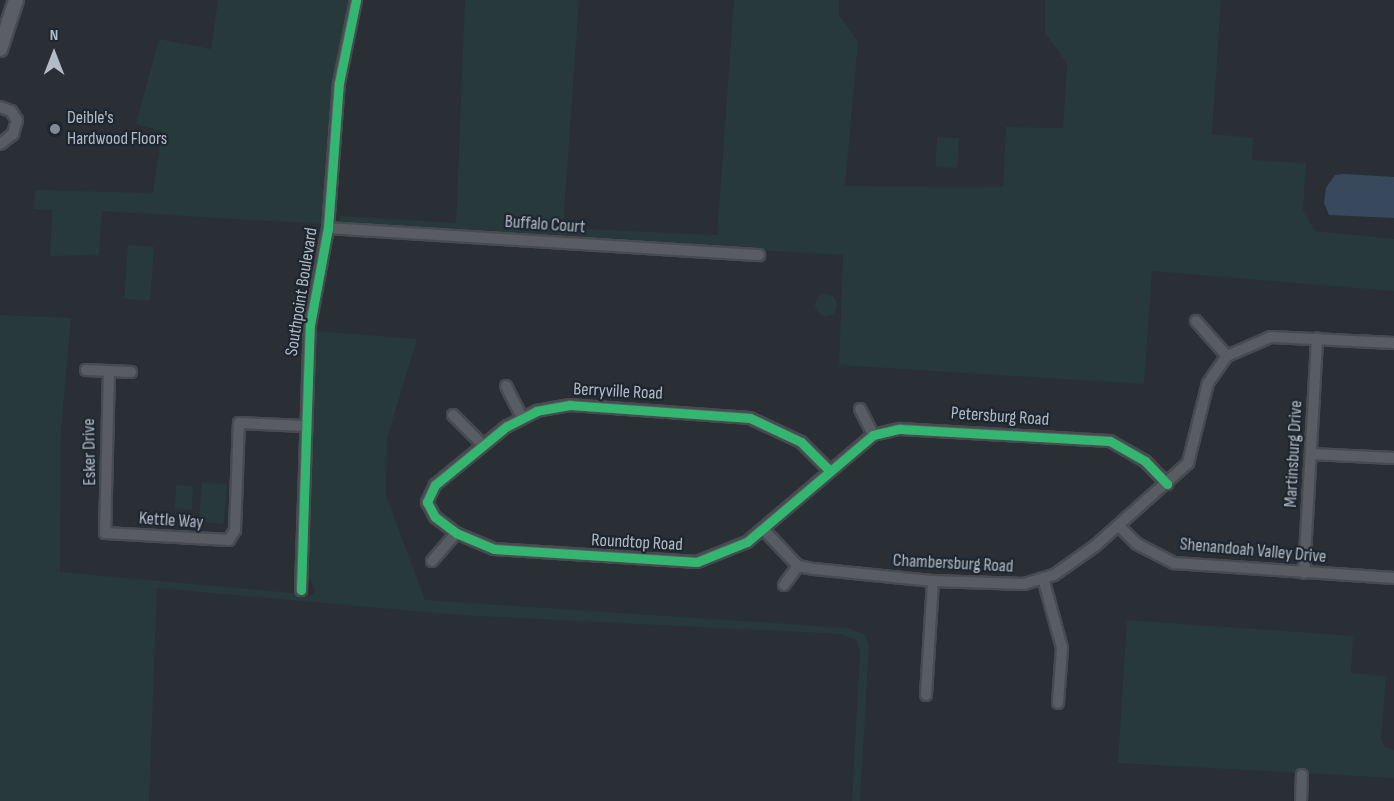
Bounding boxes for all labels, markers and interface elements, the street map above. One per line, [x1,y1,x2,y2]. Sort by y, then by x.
north arrow [24,24,84,84]
text: N [50,26,58,45]
place label: Deible's Hardwood Floors [67,108,167,150]
marker: Deible's Hardwood Floors [48,122,62,136]
street label: Buffalo Court [504,211,586,239]
street label: Southpoint Boulevard [281,226,323,358]
street label: Berryville Road [573,379,663,405]
street label: Martinsburg Drive [1280,400,1308,508]
street label: Petersburg Road [950,403,1050,431]
street label: Esker Drive [79,418,101,486]
street label: Kettle Way [138,508,204,534]
street label: Roundtop Road [591,530,683,556]
street label: Shenandoah Valley Drive [1179,534,1327,568]
street label: Chambersburg Road [892,550,1014,578]

